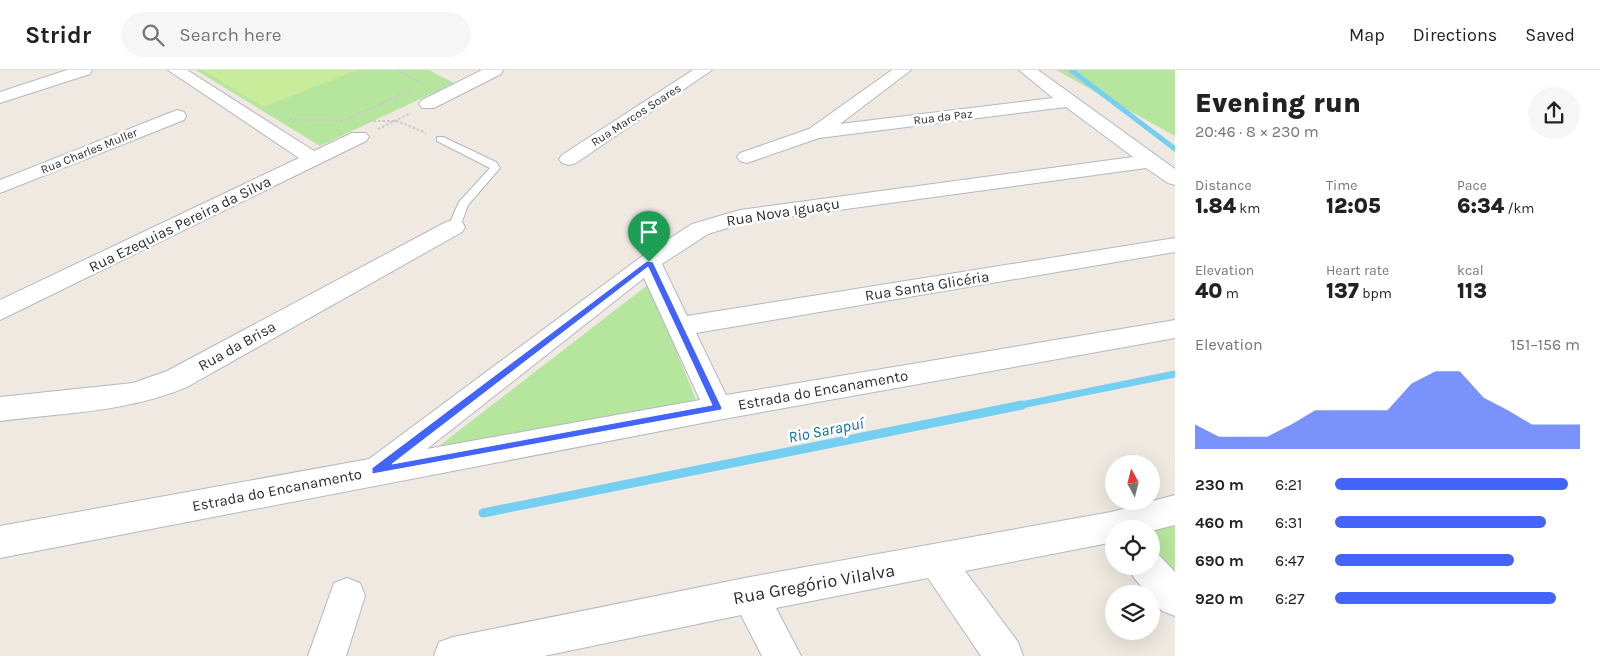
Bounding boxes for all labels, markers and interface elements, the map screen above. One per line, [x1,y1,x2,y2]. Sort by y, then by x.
search box [121,12,471,57]
text: Stridr [25,21,91,49]
icon: search [139,21,167,49]
text: Search here [179,24,281,46]
text: Map [1349,24,1385,46]
text: Directions [1413,24,1497,46]
text: Saved [1525,24,1575,46]
street label: Rua Marcos Soares [588,81,684,149]
text: Evening run [1195,86,1361,119]
button: share [1528,87,1580,139]
street label: Rua da Paz [913,106,974,128]
text: 20:46 · 8 × 230 m [1195,122,1319,141]
street label: Rua Charles Muller [39,125,140,177]
street label: Rua Ezequias Pereira da Silva [86,172,274,276]
text: Distance [1195,177,1252,194]
text: Time [1326,177,1357,194]
text: Pace [1457,177,1487,194]
street label: Rua Nova Iguaçu [725,194,841,230]
text: 1.84 [1195,194,1236,218]
text: 12:05 [1326,194,1381,218]
text: 6:34 [1457,194,1504,218]
text: km [1236,200,1260,217]
text: /km [1504,200,1534,217]
pin [628,211,670,262]
icon: arrive [635,218,663,246]
text: Elevation [1195,262,1254,279]
text: Heart rate [1326,262,1389,279]
text: kcal [1457,262,1484,279]
street label: Rua Santa Glicéria [863,267,991,305]
text: 40 [1195,279,1222,303]
text: 137 [1326,279,1359,303]
text: 113 [1457,279,1487,303]
text: m [1222,285,1239,302]
text: bpm [1359,285,1392,302]
street label: Rua da Brisa [195,317,279,375]
text: Elevation [1195,335,1263,354]
text: 151–156 m [1511,335,1580,354]
street label: Estrada do Encanamento [737,366,909,414]
water label: Rio Sarapuí [787,413,867,447]
north arrow [1105,455,1160,510]
map controls [1105,455,1160,640]
street label: Estrada do Encanamento [191,465,363,515]
text: 230 m [1195,475,1244,494]
text: 6:21 [1275,475,1302,494]
text: 460 m [1195,513,1244,532]
text: 6:31 [1275,513,1303,532]
button: locate [1105,520,1160,575]
text: 690 m [1195,551,1244,570]
text: 6:47 [1275,551,1304,570]
street label: Rua Gregório Vilalva [731,559,897,609]
button: layers [1105,585,1160,640]
text: 920 m [1195,589,1244,608]
text: 6:27 [1275,589,1305,608]

